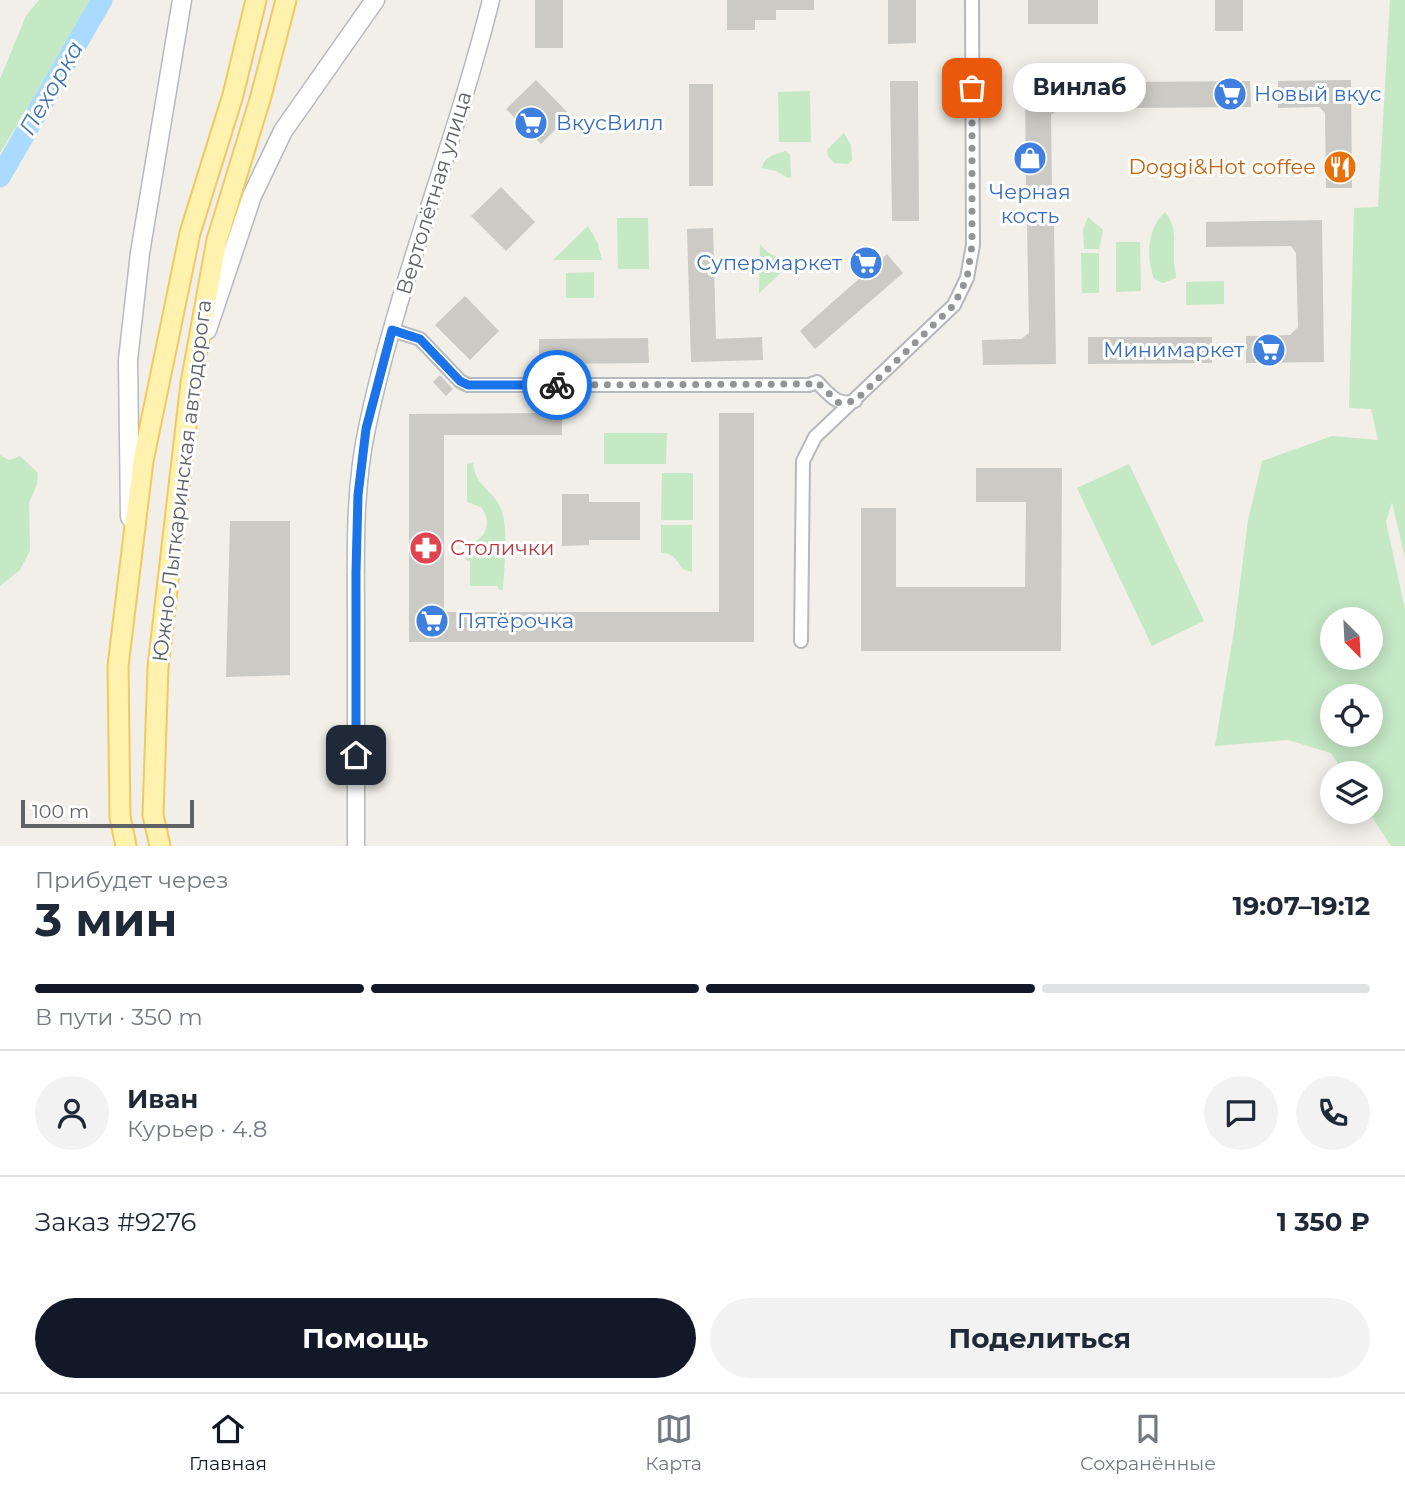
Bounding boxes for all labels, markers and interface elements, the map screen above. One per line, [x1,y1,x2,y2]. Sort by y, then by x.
water label: Пехорка [13,36,89,140]
pin [942,58,1002,118]
callout: Винлаб [1014,64,1147,112]
icon: bag [953,69,991,107]
text: Винлаб [1032,73,1127,101]
supermarket icon: Новый вкус [1211,75,1249,113]
place label: Новый вкус [1254,81,1382,106]
street label: Вертолётная улица [391,88,476,298]
supermarket icon: ВкусВилл [512,104,550,142]
place label: ВкусВилл [556,110,663,135]
shop icon: Черная кость [1011,139,1049,177]
restaurant icon: Doggi&Hot coffee [1321,148,1359,186]
place label: Doggi&Hot coffee [1128,154,1316,179]
place label: Черная кость [989,179,1071,228]
supermarket icon: Супермаркет [847,244,885,282]
place label: Супермаркет [696,250,842,275]
street label: Южно-Лыткаринская автодорога [147,298,216,663]
supermarket icon: Минимаркет [1250,331,1288,369]
place label: Минимаркет [1103,337,1244,362]
courier [522,350,592,420]
icon: bike [538,366,576,404]
pharmacy icon: Столички [407,529,445,567]
place label: Столички [450,535,554,560]
supermarket icon: Пятёрочка [413,602,451,640]
north arrow [1320,607,1382,670]
map controls [1320,607,1383,824]
place label: Пятёрочка [457,608,574,633]
button: locate [1320,684,1383,747]
pin [326,725,386,785]
icon: home [337,736,375,774]
button: layers [1320,761,1383,824]
scale bar [21,797,194,829]
text: 100 m [32,800,89,823]
text: Прибудет через [35,866,229,894]
text: 19:07–19:12 [1233,890,1370,922]
text: 3 мин [35,891,177,948]
text: В пути · 350 m [35,1003,203,1031]
button: person [35,1076,109,1150]
button: chat [1204,1076,1278,1150]
button: phone [1296,1076,1370,1150]
text: Иван [127,1083,198,1115]
text: Курьер · 4.8 [127,1115,267,1143]
text: Заказ #9276 [35,1206,196,1238]
text: 1 350 ₽ [1277,1206,1370,1238]
button: Помощь [35,1298,696,1378]
button: Поделиться [710,1298,1370,1378]
tab: Главная [189,1410,267,1475]
tab: Карта [645,1410,702,1475]
tab: Сохранённые [1080,1410,1216,1475]

